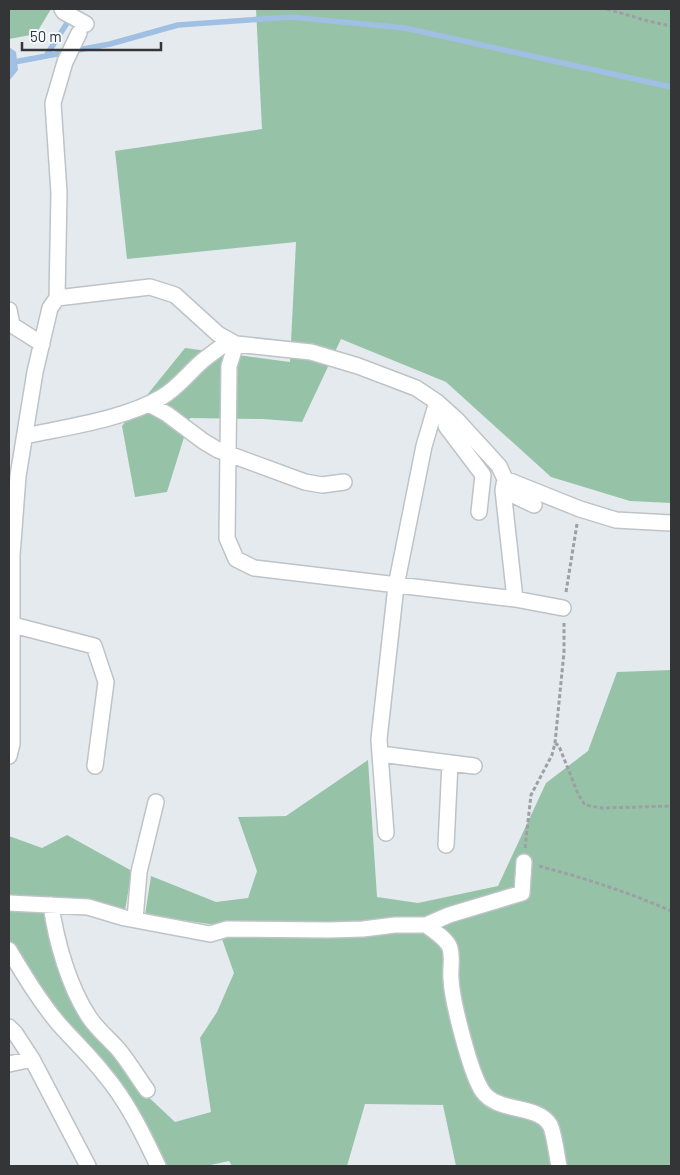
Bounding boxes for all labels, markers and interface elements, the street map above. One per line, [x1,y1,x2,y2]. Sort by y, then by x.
scale bar [22,20,161,52]
text: 50 m [30,27,62,45]

